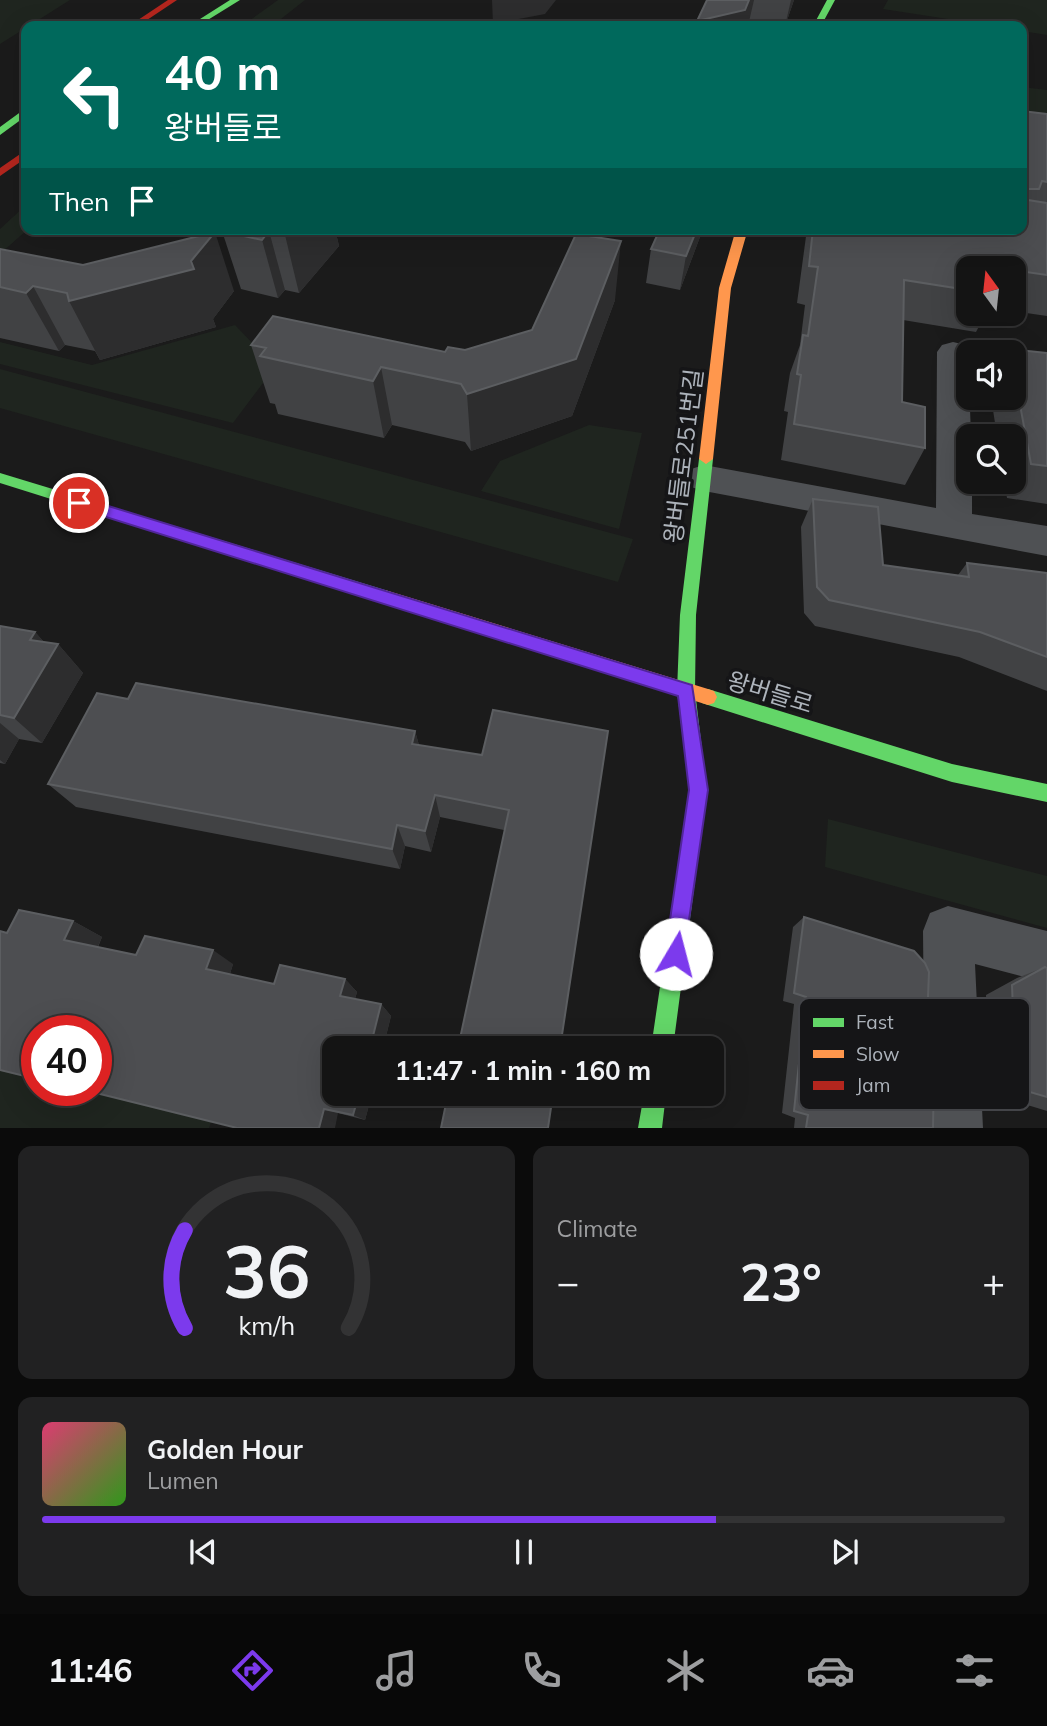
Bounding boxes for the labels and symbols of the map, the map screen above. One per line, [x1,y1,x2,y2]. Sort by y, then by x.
north arrow [956,256,1026,326]
street label: 왕버들로251번길 [657,367,709,545]
pin [49,473,109,533]
street label: 왕버들로 [724,665,817,719]
position arrow [639,917,713,991]
legend [799,998,1030,1110]
text: Fast [856,1010,894,1034]
speed limit sign: 40 [21,1015,112,1106]
text: Slow [856,1042,900,1066]
text: Jam [856,1073,890,1097]

